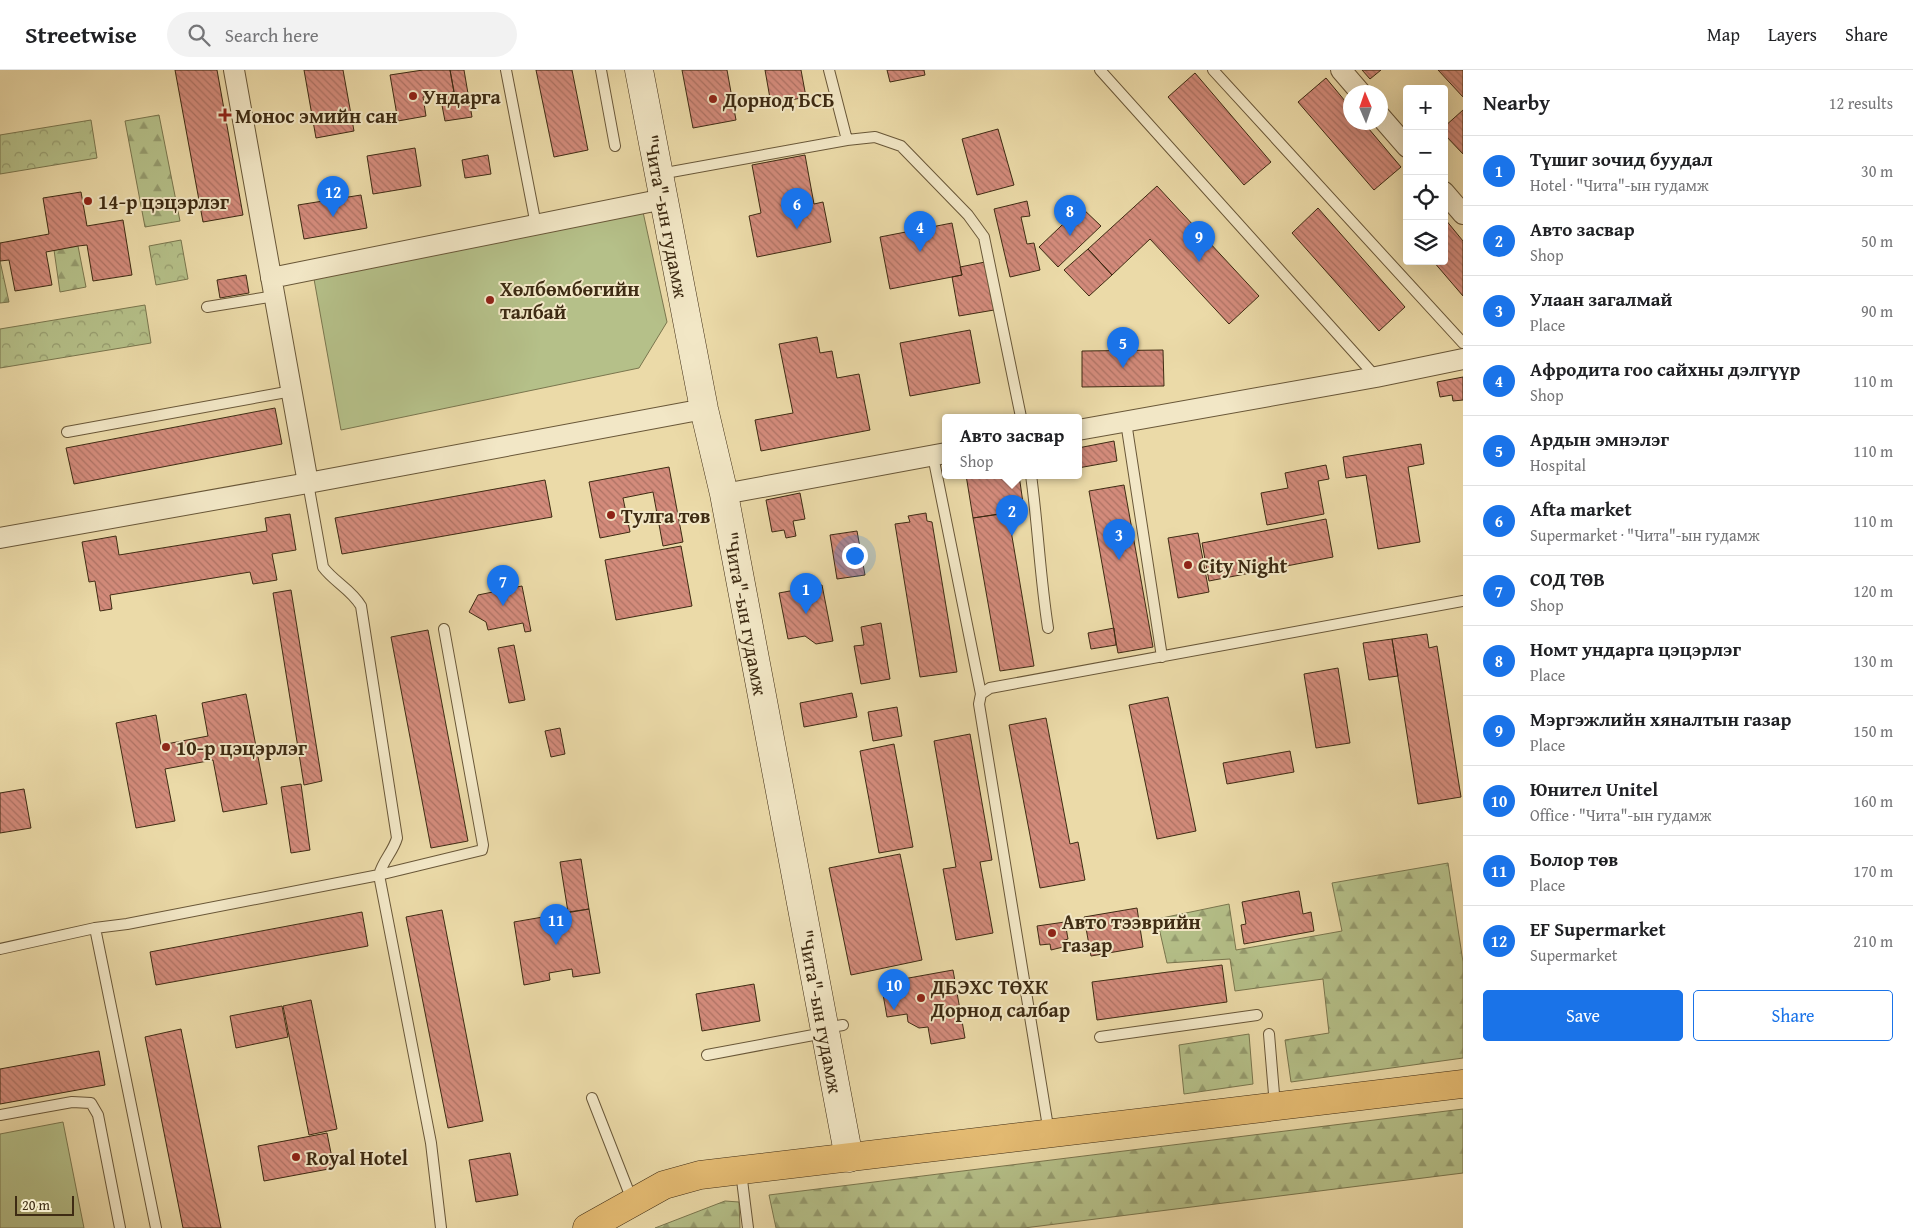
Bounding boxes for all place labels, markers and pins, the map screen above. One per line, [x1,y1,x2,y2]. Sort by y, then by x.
place label: Ундарга [423,82,502,111]
place label: Дорнод БСБ [722,85,835,114]
marker: Ундарга [407,90,419,102]
marker: Дорнод БСБ [707,93,719,105]
place label: Монос эмийн сан [235,101,397,130]
marker: Монос эмийн сан [219,109,231,121]
pin: 12 [317,176,349,217]
place label: 14-р цэцэрлэг [98,187,229,216]
pin: 6 [781,188,813,229]
marker: 14-р цэцэрлэг [82,195,94,207]
pin: 8 [1054,195,1086,236]
pin: 4 [904,211,936,252]
pin: 9 [1183,221,1215,262]
place label: Хөлбөмбөгийн талбай [500,274,640,326]
marker: Хөлбөмбөгийн талбай [484,294,496,306]
pin: 5 [1107,327,1139,368]
pin: 2 [996,495,1028,536]
place label: Тулга төв [621,501,711,530]
marker: Тулга төв [605,509,617,521]
pin: 3 [1103,519,1135,560]
place label: City Night [1198,551,1288,580]
marker: City Night [1182,559,1194,571]
pin: 7 [487,565,519,606]
pin: 1 [790,573,822,614]
place label: 10-р цэцэрлэг [176,733,307,762]
marker: 10-р цэцэрлэг [160,741,172,753]
pin: 11 [540,904,572,945]
place label: Авто тээврийн газар [1062,907,1201,959]
marker: Авто тээврийн газар [1046,927,1058,939]
pin: 10 [878,969,910,1010]
place label: ДБЭХС ТӨХК Дорнод салбар [930,972,1070,1024]
marker: ДБЭХС ТӨХК Дорнод салбар [915,992,927,1004]
place label: Royal Hotel [306,1143,408,1172]
marker: Royal Hotel [290,1151,302,1163]

